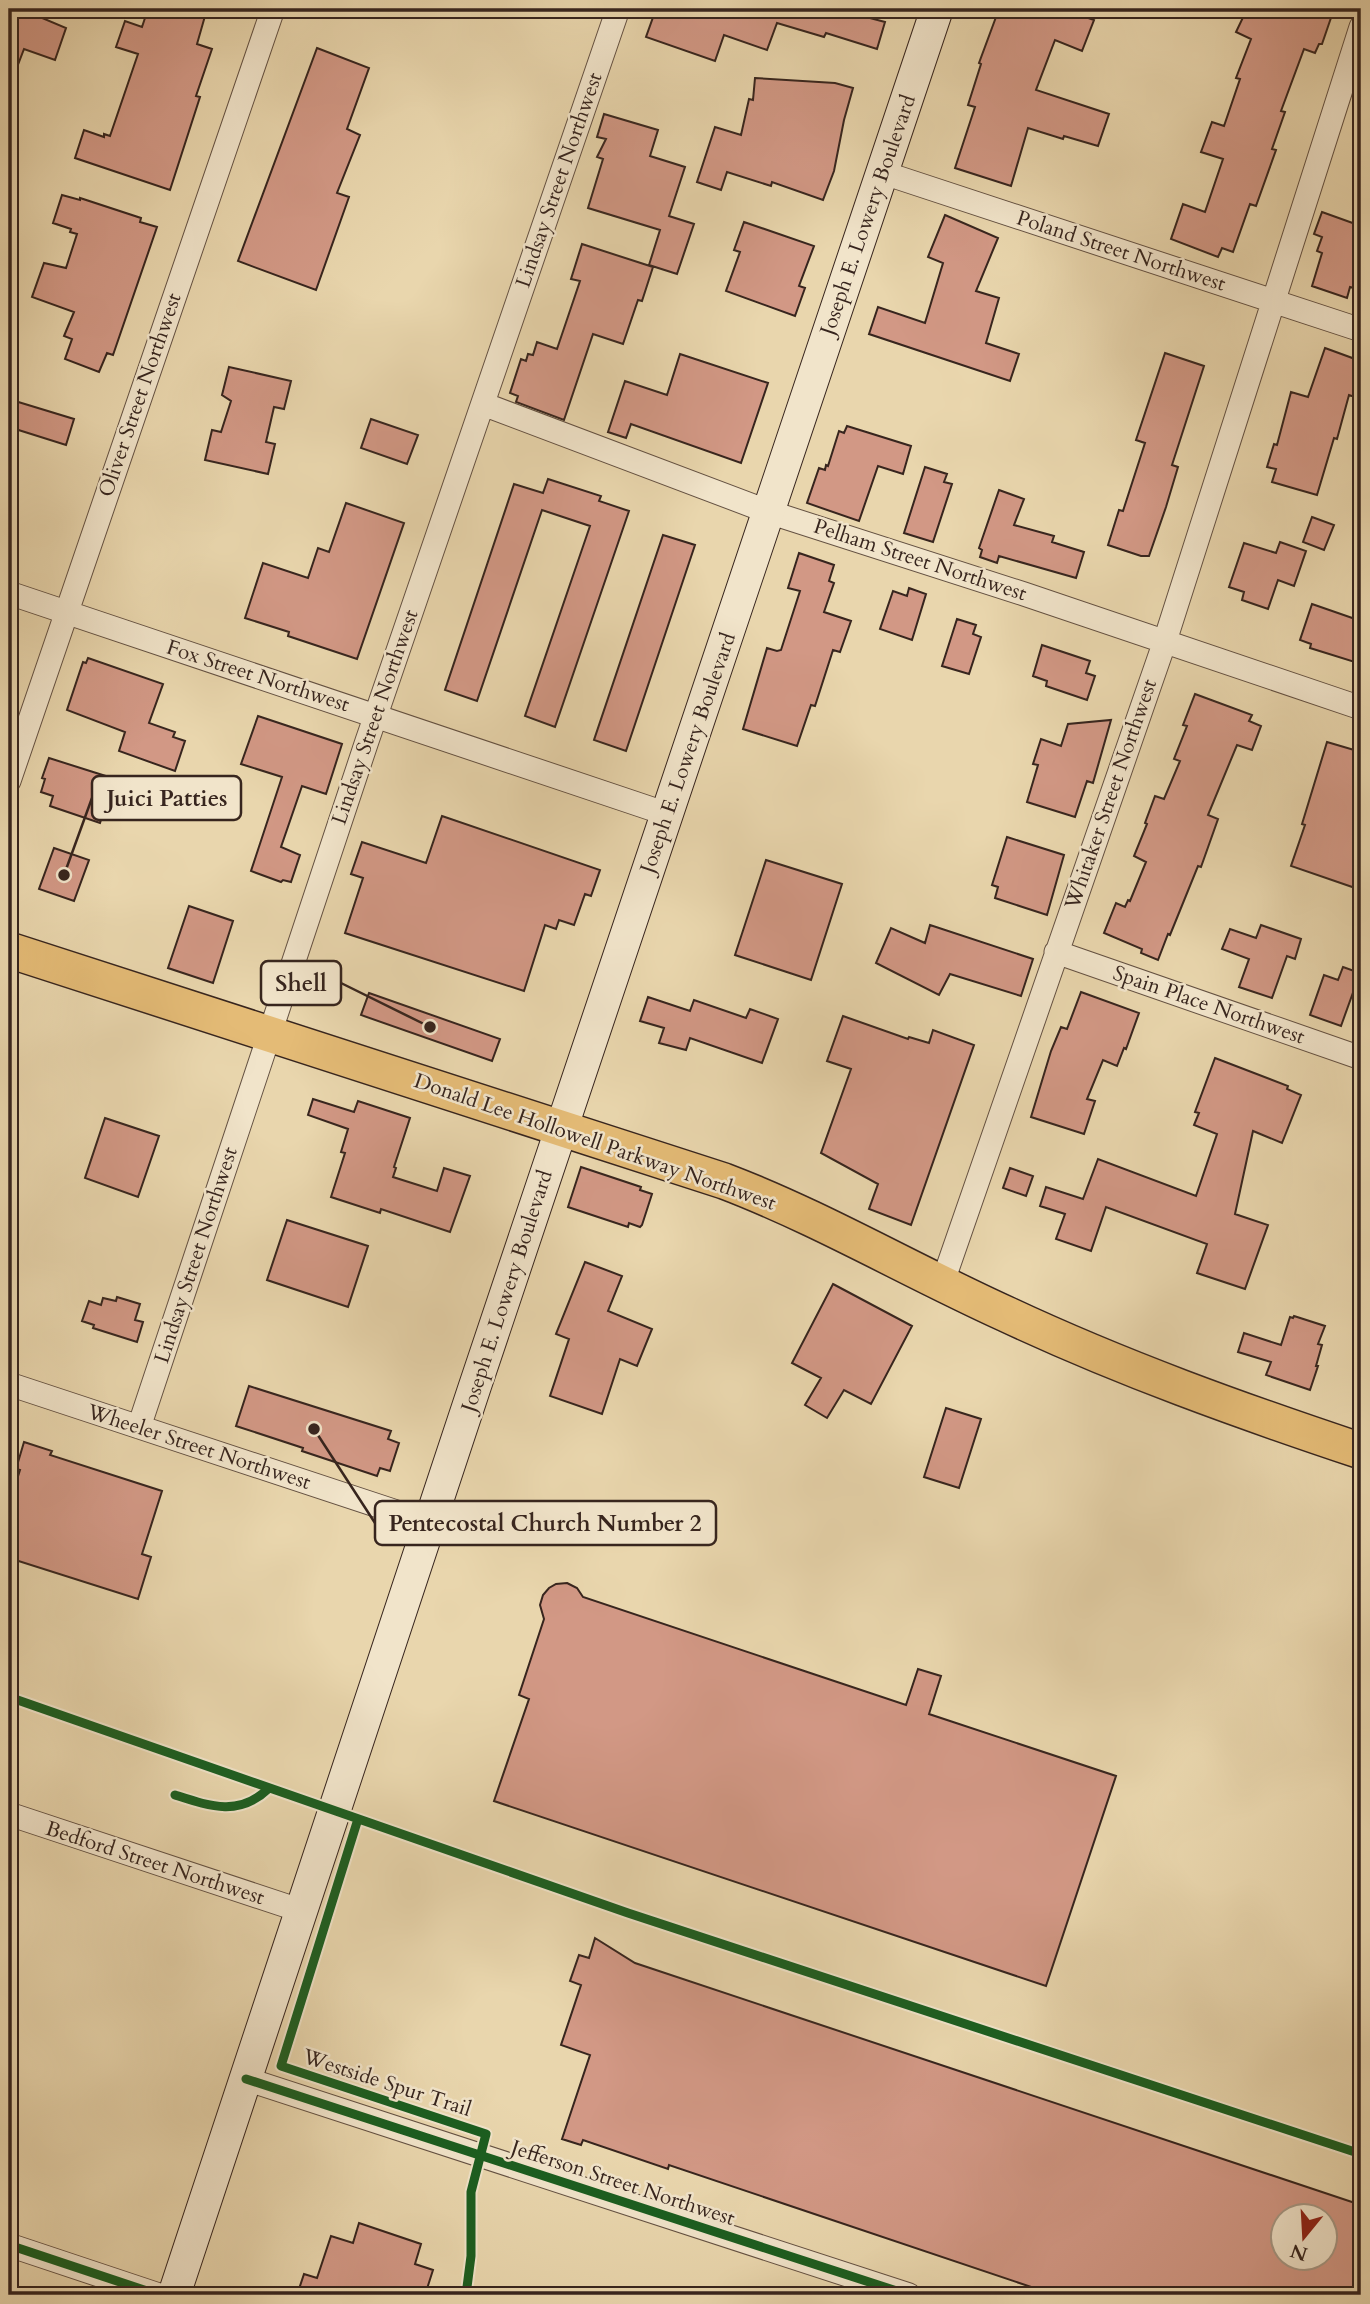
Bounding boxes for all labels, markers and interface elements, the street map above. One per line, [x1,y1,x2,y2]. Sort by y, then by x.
street label: Lindsay Street Northwest [509,68,610,291]
street label: Joseph E. Lowery Boulevard [812,91,923,342]
street label: Poland Street Northwest [1013,203,1230,299]
street label: Oliver Street Northwest [91,289,189,501]
street label: Pelham Street Northwest [810,512,1031,608]
street label: Lindsay Street Northwest [325,605,426,828]
street label: Joseph E. Lowery Boulevard [632,629,743,880]
street label: Fox Street Northwest [163,633,353,719]
street label: Whitaker Street Northwest [1058,675,1164,914]
callout: Juici Patties [92,776,241,820]
text: Juici Patties [103,783,228,814]
street label: Spain Place Northwest [1109,959,1309,1052]
callout: Shell [261,961,341,1005]
text: Shell [275,968,327,999]
street label: Donald Lee Hollowell Parkway Northwest [410,1066,780,1218]
street label: Lindsay Street Northwest [147,1143,245,1367]
street label: Joseph E. Lowery Boulevard [453,1166,560,1418]
street label: Wheeler Street Northwest [83,1397,315,1497]
callout: Pentecostal Church Number 2 [375,1501,716,1545]
text: Pentecostal Church Number 2 [389,1508,702,1539]
street label: Bedford Street Northwest [42,1814,268,1912]
street label: Westside Spur Trail [298,2042,475,2124]
street label: Jefferson Street Northwest [505,2132,739,2233]
north arrow [1268,2202,1338,2272]
text: N [1287,2237,1311,2267]

